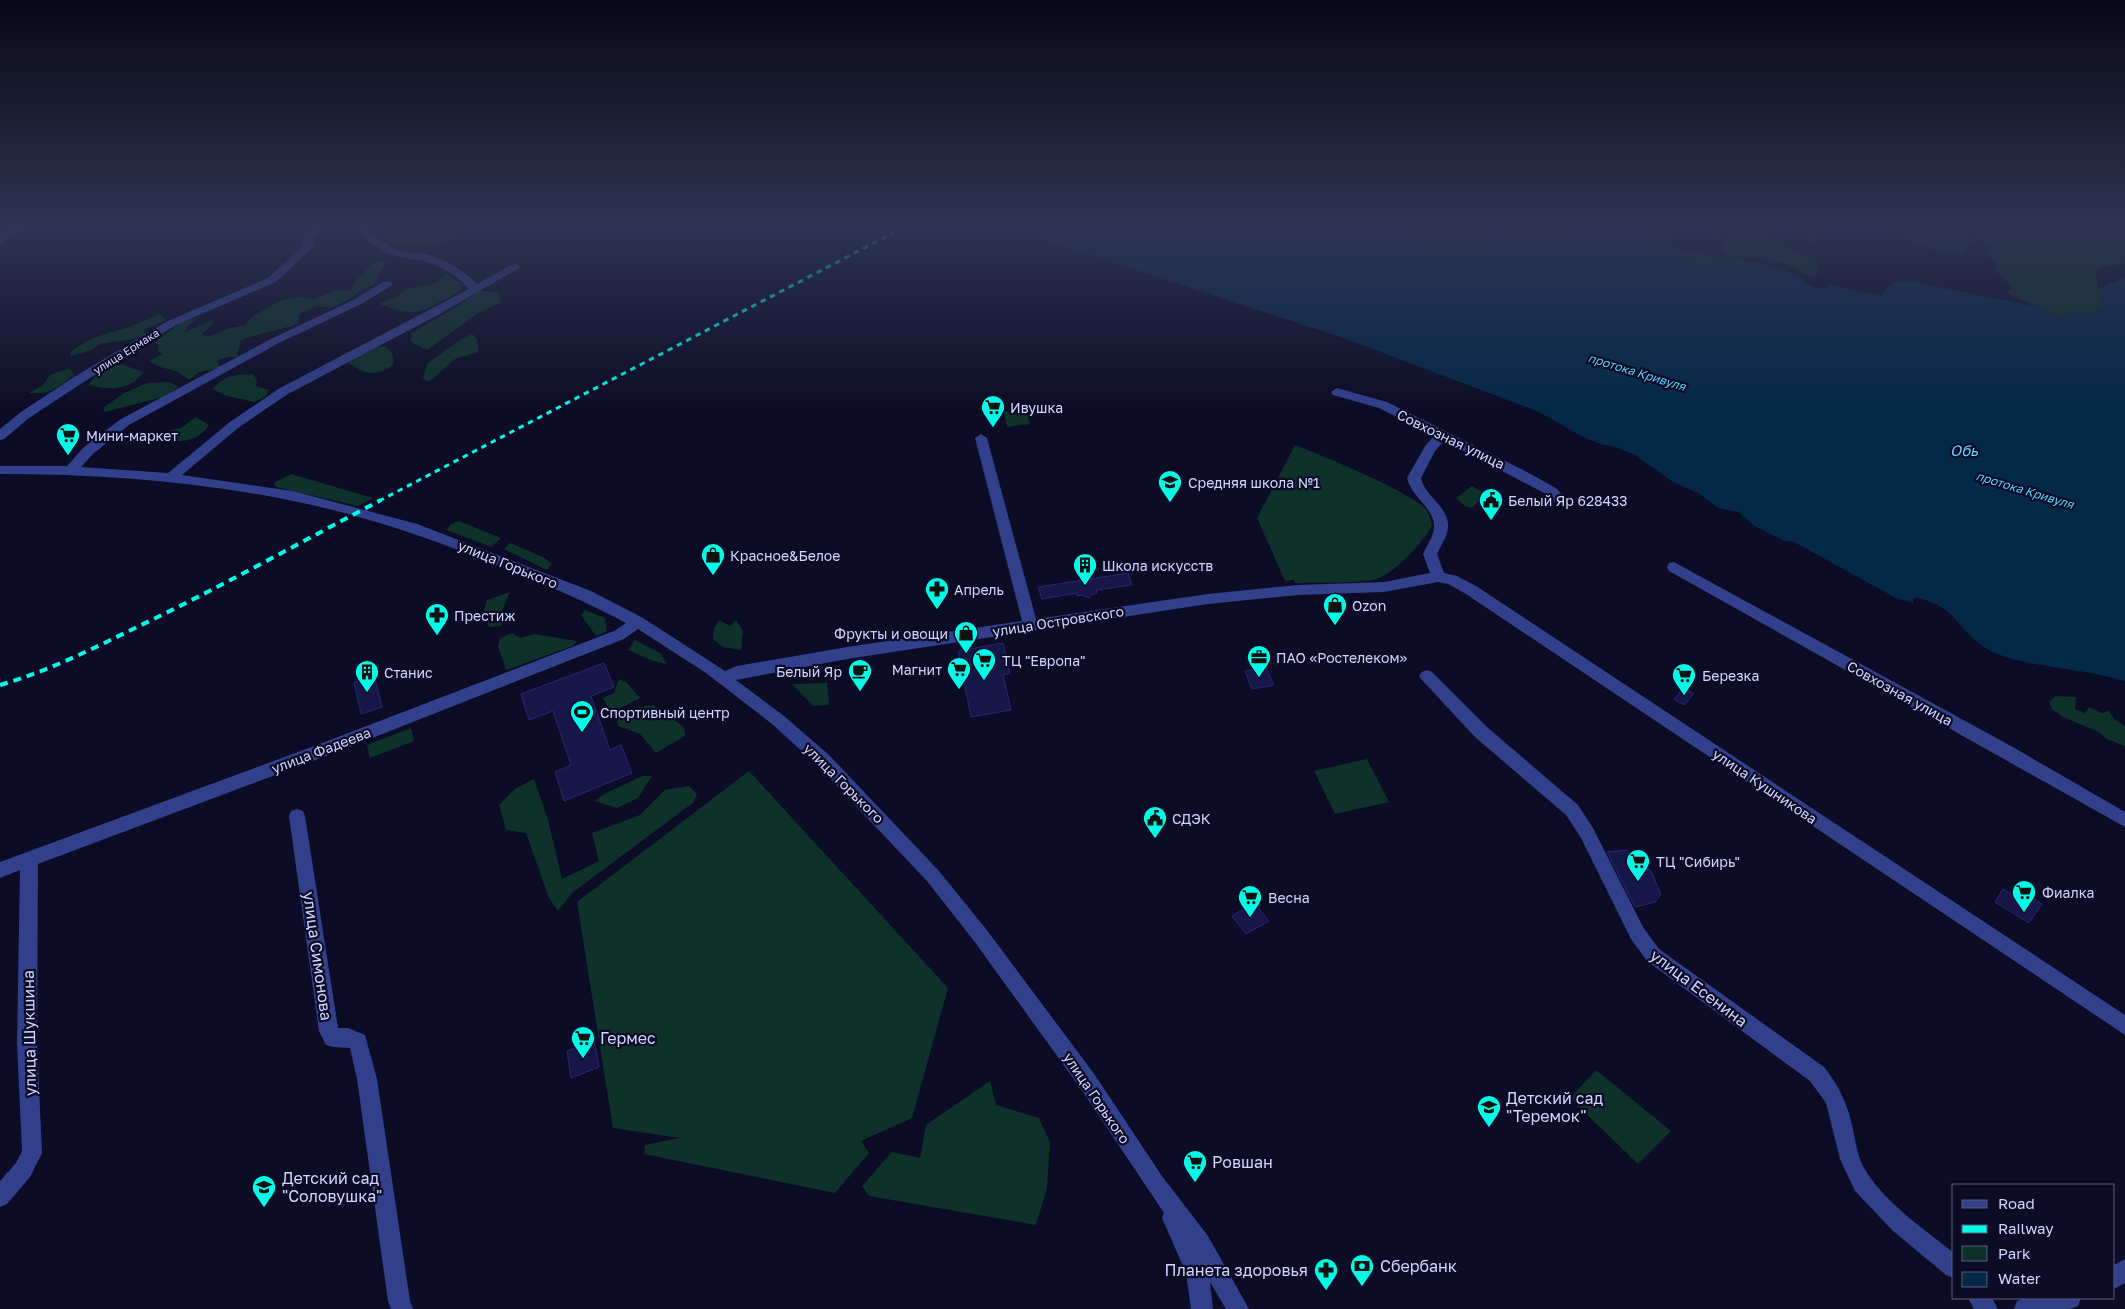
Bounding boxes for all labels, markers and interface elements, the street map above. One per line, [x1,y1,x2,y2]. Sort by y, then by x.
street label: улица Ермака [91,326,161,376]
water label: протока Кривуля [1586,350,1689,394]
supermarket icon: Ивушка [980,394,1006,428]
place label: Ивушка [1010,399,1063,416]
street label: Совхозная улица [1394,406,1508,472]
supermarket icon: Мини-маркет [55,422,81,456]
place label: Мини-маркет [86,427,178,444]
water label: Обь [1950,441,1979,459]
water label: протока Кривуля [1974,468,2077,512]
school or university icon: Средняя школа №1 [1157,469,1183,503]
place label: Средняя школа №1 [1188,474,1320,491]
public building icon: Белый Яр 628433 [1478,487,1504,521]
place label: Белый Яр 628433 [1508,492,1628,509]
street label: улица Горького [456,536,560,592]
shop icon: Красное&Белое [700,542,726,576]
place label: Красное&Белое [730,547,840,564]
building icon: Школа искусств [1072,552,1098,586]
place label: Школа искусств [1102,557,1213,574]
pharmacy icon: Апрель [924,576,950,610]
place label: Апрель [954,581,1004,598]
shop icon: Ozon [1322,592,1348,626]
place label: Ozon [1352,597,1386,614]
pharmacy icon: Престиж [424,602,450,636]
street label: улица Островского [991,602,1125,640]
place label: Престиж [454,607,515,624]
shop icon: Фрукты и овощи [953,620,979,654]
place label: Фрукты и овощи [834,625,948,642]
office icon: ПАО «Ростелеком» [1246,644,1272,678]
supermarket icon: ТЦ "Европа" [971,647,997,681]
place label: ПАО «Ростелеком» [1276,649,1407,666]
place label: ТЦ "Европа" [1002,652,1085,669]
supermarket icon: Магнит [946,656,972,690]
street label: Совхозная улица [1844,657,1956,729]
cafe icon: Белый Яр [847,658,873,692]
building icon: Станис [354,659,380,693]
place label: Магнит [892,661,942,678]
supermarket icon: Березка [1671,662,1697,696]
place label: Белый Яр [776,663,842,680]
place label: Станис [384,664,433,681]
place label: Березка [1702,667,1759,684]
sports icon: Спортивный центр [569,699,595,733]
place label: Спортивный центр [600,704,730,721]
street label: улица Фадеева [269,723,373,777]
street label: улица Горького [800,739,888,827]
street label: улица Кушникова [1710,745,1820,827]
public building icon: СДЭК [1142,805,1168,839]
place label: СДЭК [1172,810,1211,827]
supermarket icon: ТЦ "Сибирь" [1625,848,1651,882]
place label: ТЦ "Сибирь" [1656,853,1740,870]
supermarket icon: Фиалка [2011,879,2037,913]
supermarket icon: Весна [1237,884,1263,918]
place label: Фиалка [2042,884,2095,901]
place label: Весна [1268,889,1310,906]
street label: улица Симонова [299,890,337,1022]
street label: улица Есенина [1646,945,1752,1031]
street label: улица Шукшина [18,970,40,1096]
supermarket icon: Гермес [570,1025,596,1059]
place label: Гермес [600,1028,656,1048]
street label: улица Горького [1060,1049,1134,1147]
place label: Детский сад "Теремок" [1506,1088,1604,1126]
school or university icon: Детский сад "Теремок" [1476,1094,1502,1128]
supermarket icon: Ровшан [1182,1149,1208,1183]
place label: Ровшан [1212,1152,1273,1172]
place label: Детский сад "Соловушка" [282,1168,382,1206]
school or university icon: Детский сад "Соловушка" [251,1174,277,1208]
legend [1952,1184,2115,1299]
text: Road [1998,1194,2035,1212]
text: Railway [1998,1219,2054,1237]
text: Park [1998,1244,2031,1262]
bank icon: Сбербанк [1349,1253,1375,1287]
place label: Сбербанк [1380,1256,1457,1276]
pharmacy icon: Планета здоровья [1313,1257,1339,1291]
place label: Планета здоровья [1164,1260,1308,1280]
text: Water [1998,1269,2041,1287]

